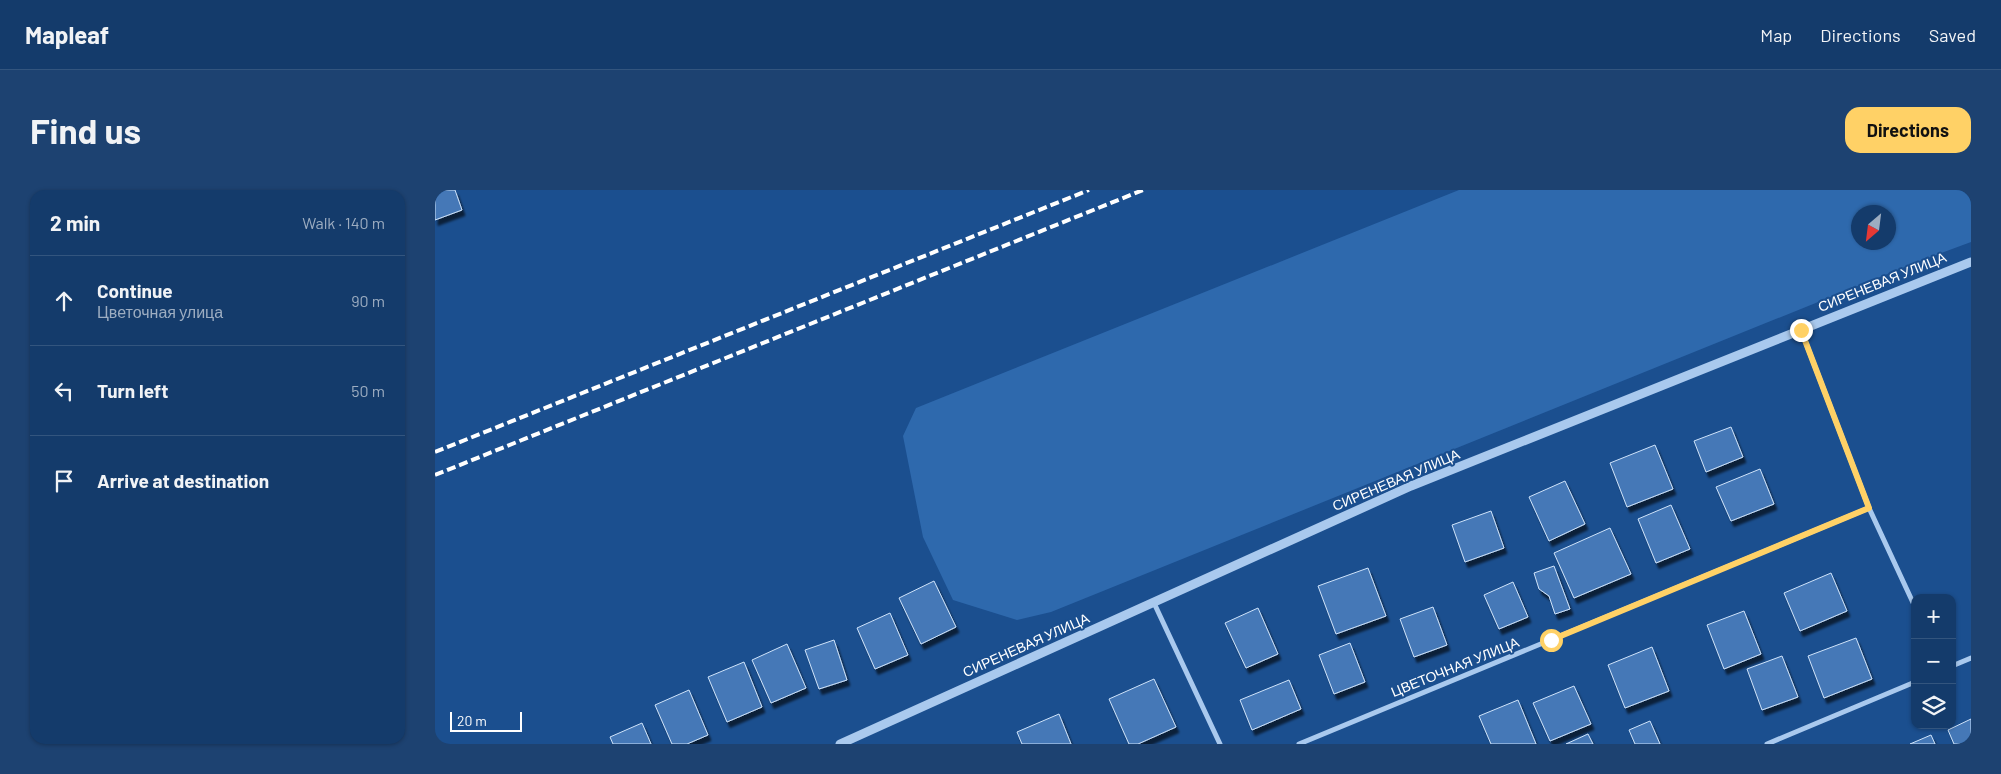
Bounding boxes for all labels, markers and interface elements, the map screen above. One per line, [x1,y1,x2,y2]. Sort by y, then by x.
text: Mapleaf [25,20,109,49]
text: Map [1760,24,1792,46]
text: Directions [1820,24,1901,46]
text: Saved [1929,24,1976,46]
button: Directions [1845,107,1971,153]
text: Find us [30,109,141,151]
north arrow [1851,205,1896,250]
text: 2 min [50,210,100,235]
text: Walk · 140 m [302,213,385,232]
street label: СИРЕНЕВАЯ УЛИЦА [1815,248,1949,315]
text: Continue [97,279,173,302]
icon: ahead [50,287,78,315]
text: 90 m [351,291,385,310]
text: Цветочная улица [97,302,223,321]
route end [1790,319,1813,342]
icon: left [50,377,78,405]
text: Turn left [97,379,168,402]
text: 50 m [351,381,385,400]
street label: СИРЕНЕВАЯ УЛИЦА [1330,445,1463,514]
icon: arrive [50,467,78,495]
text: Arrive at destination [97,469,269,492]
map controls [1911,594,1956,729]
button: + [1911,594,1956,639]
street label: СИРЕНЕВАЯ УЛИЦА [960,609,1092,680]
route start [1540,629,1563,652]
street label: ЦВЕТОЧНАЯ УЛИЦА [1388,633,1522,700]
button: − [1911,639,1956,684]
button: layers [1911,684,1956,729]
scale bar [450,709,523,732]
text: 20 m [457,712,487,729]

